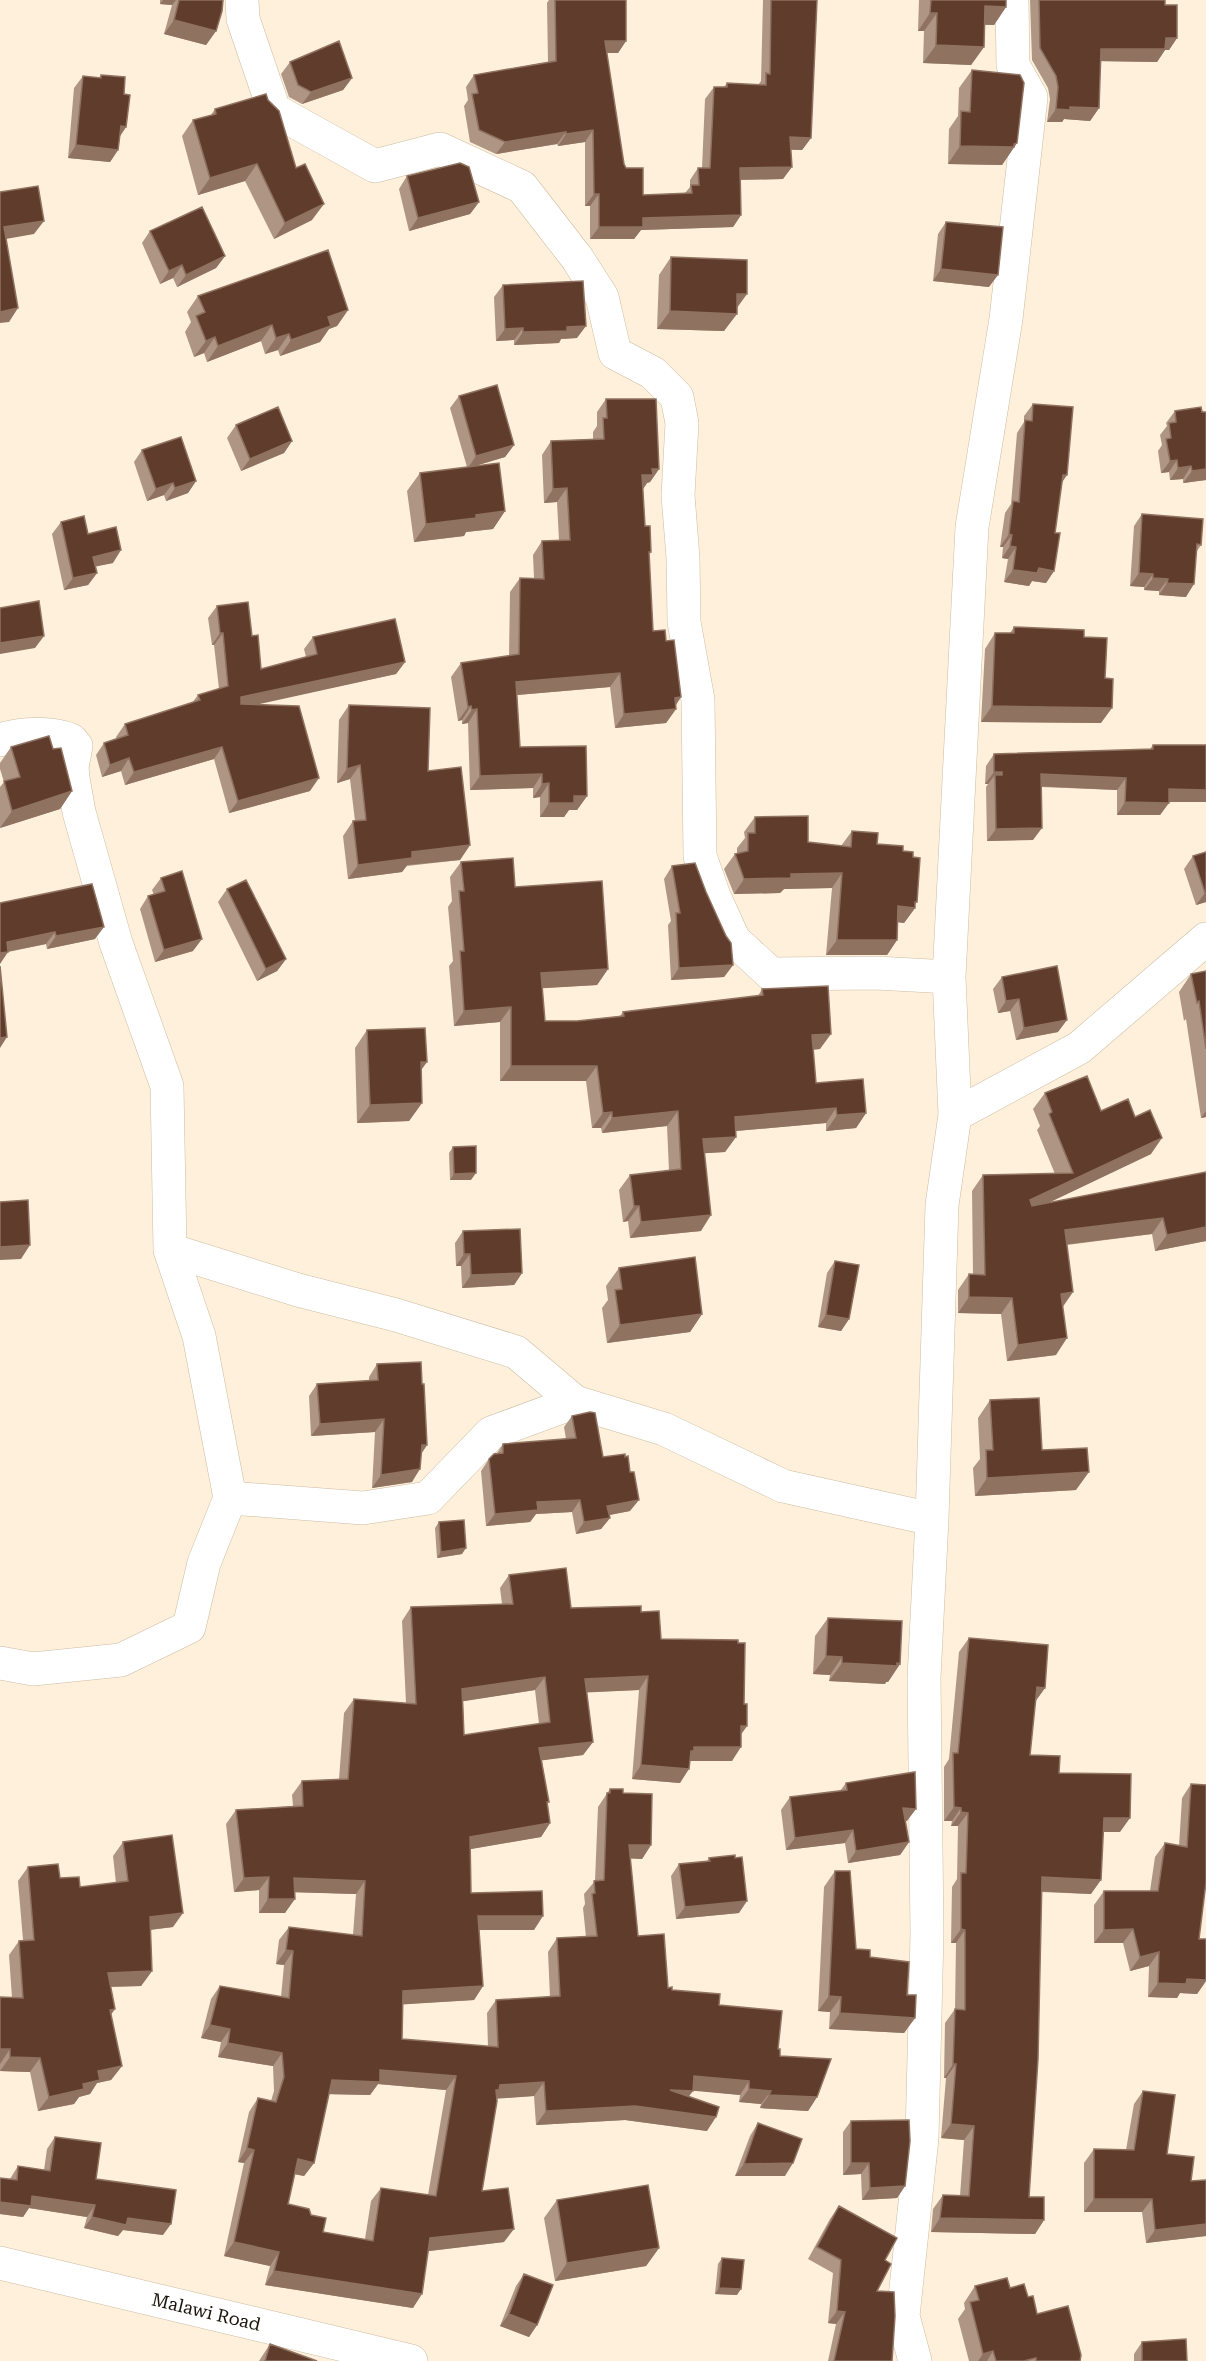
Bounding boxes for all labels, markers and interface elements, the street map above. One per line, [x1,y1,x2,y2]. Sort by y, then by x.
street label: Malawi Road [150,2289,263,2335]

